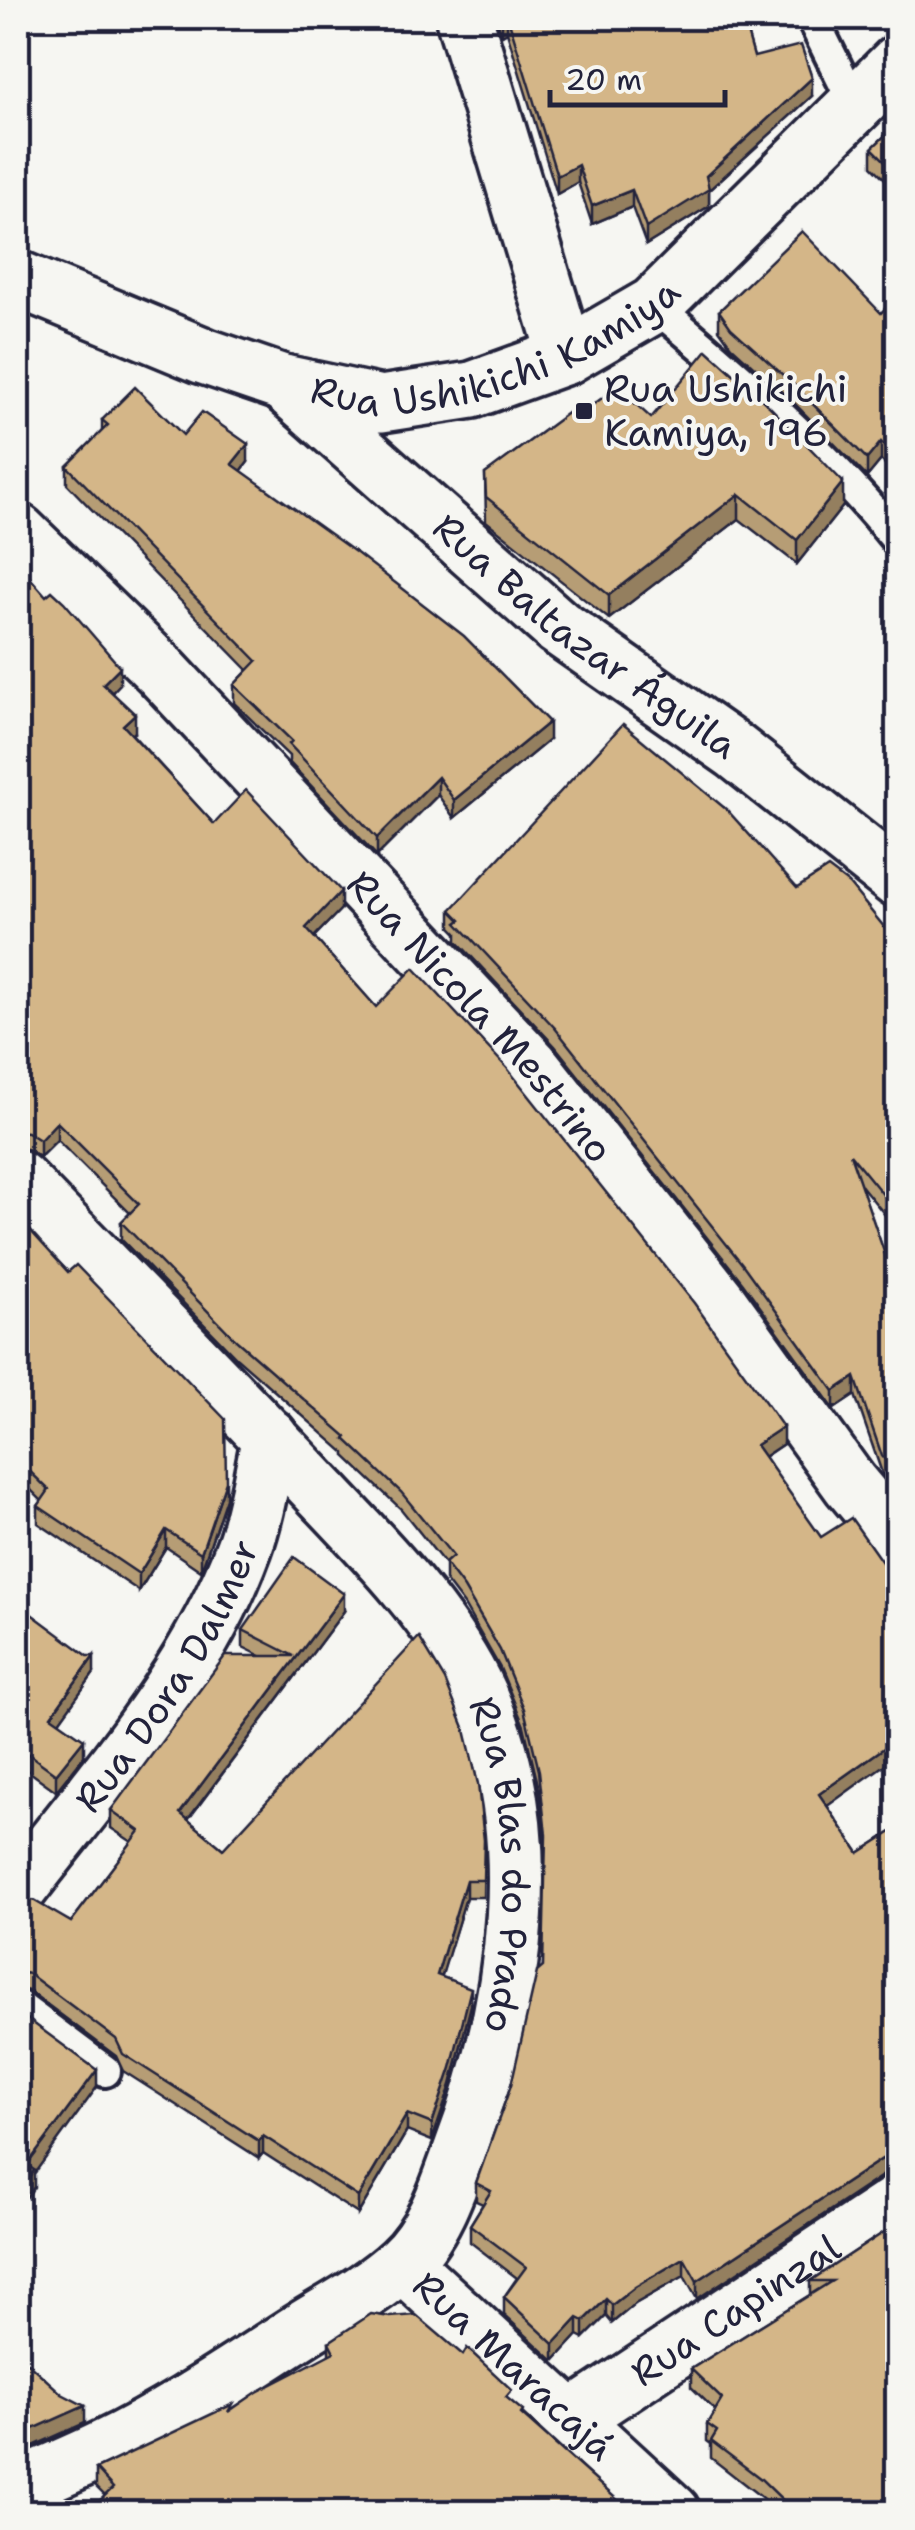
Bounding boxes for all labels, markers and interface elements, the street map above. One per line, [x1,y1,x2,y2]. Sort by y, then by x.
scale bar [550,45,725,107]
text: 20 m [565,59,642,100]
street label: Rua Ushikichi Kamiya [306,267,691,429]
place label: Rua Ushikichi Kamiya, 196 [604,363,848,458]
marker: Rua Ushikichi Kamiya, 196 [573,400,595,422]
street label: Rua Baltazar Águila [422,502,748,770]
street label: Rua Nicola Mestrino [336,859,625,1173]
street label: Rua Dora Dalmer [63,1532,270,1823]
street label: Rua Blas do Prado [457,1689,541,2038]
street label: Rua Capinzal [621,2222,850,2398]
street label: Rua Maracajá [402,2260,626,2472]

